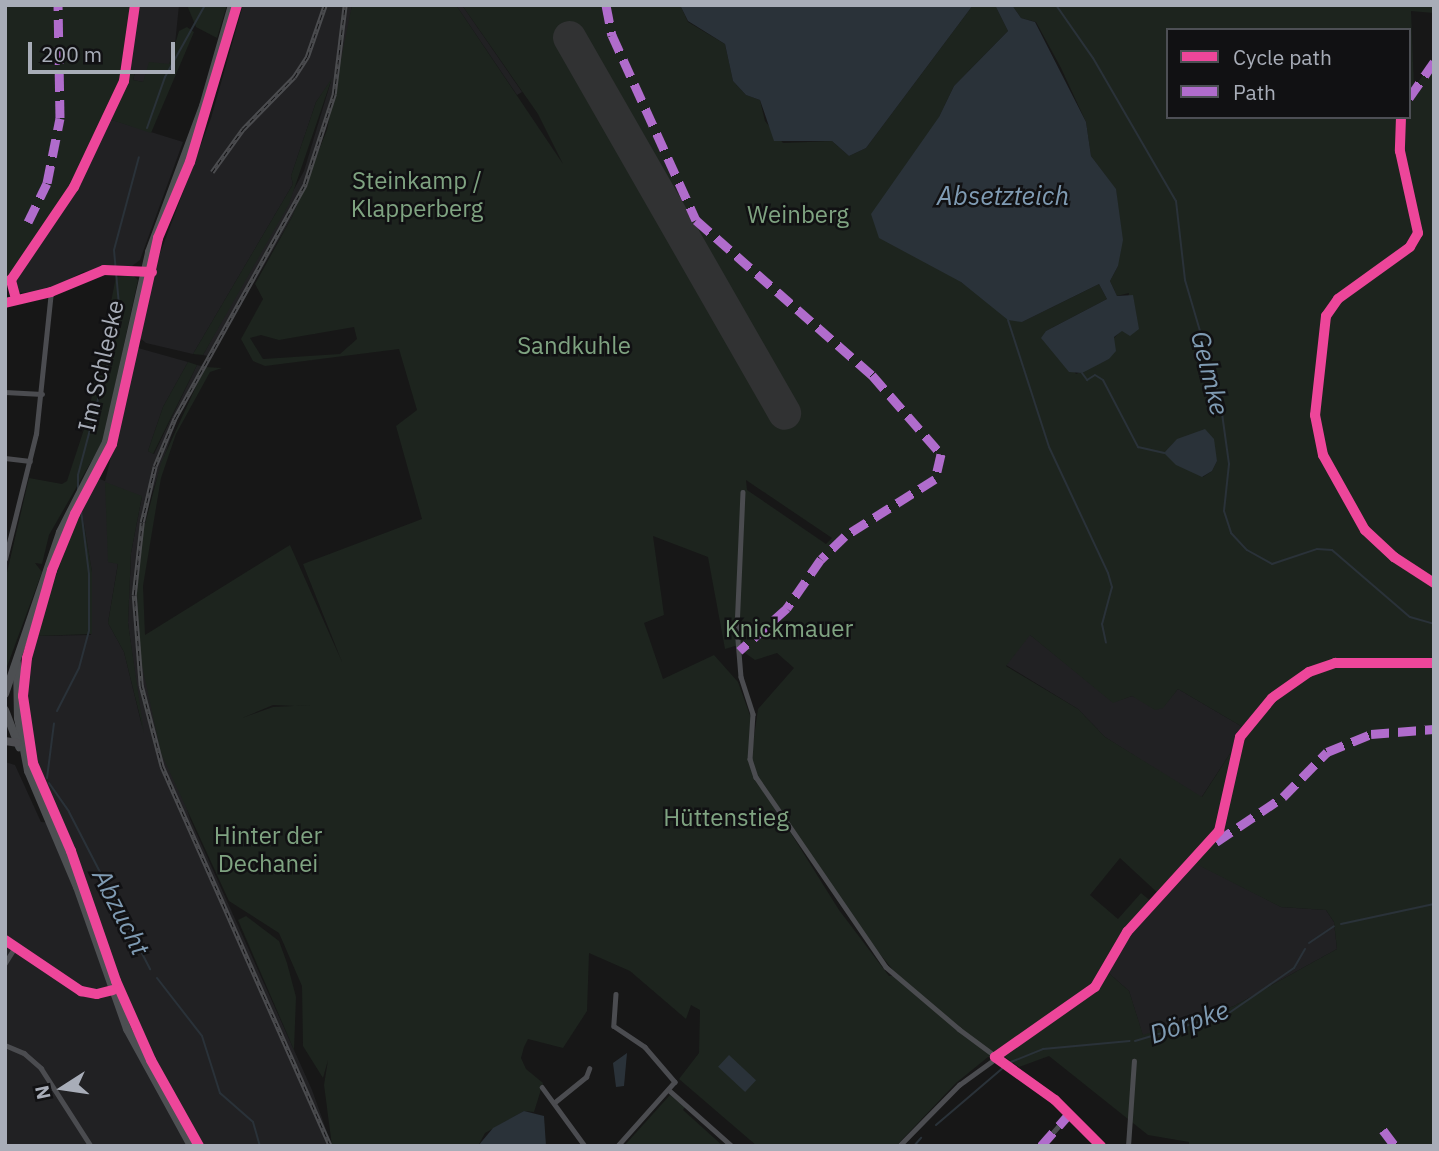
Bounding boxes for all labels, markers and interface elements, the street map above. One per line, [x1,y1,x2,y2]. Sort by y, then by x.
scale bar [32,28,178,72]
legend [1166,28,1411,119]
text: 200 m [41,40,102,68]
text: Cycle path [1233,43,1332,71]
text: Path [1233,78,1276,106]
park label: Steinkamp / Klapperberg [351,167,483,223]
water label: Absetzteich [937,180,1069,212]
park label: Weinberg [747,201,849,229]
street label: Im Schleeke [72,297,130,435]
water label: Gelmke [1185,328,1235,418]
park label: Sandkuhle [517,332,631,360]
park label: Knickmauer [725,615,853,643]
park label: Hüttenstieg [663,804,789,832]
park label: Hinter der Dechanei [214,822,322,878]
water label: Abzucht [86,864,156,960]
water label: Dörpke [1145,994,1233,1050]
north arrow [28,1053,98,1123]
text: N [29,1083,56,1102]

